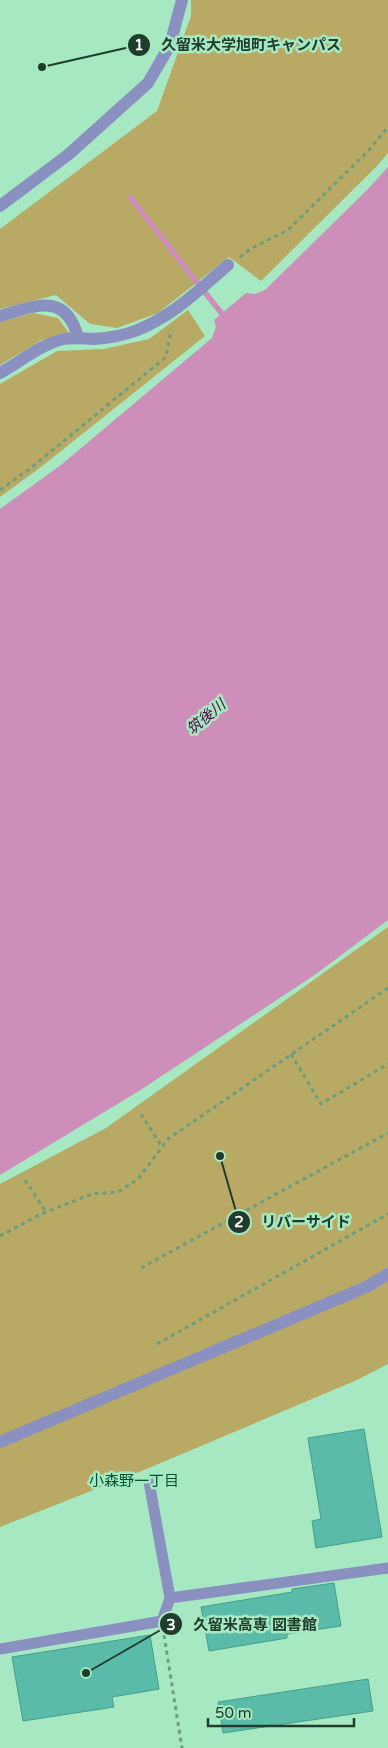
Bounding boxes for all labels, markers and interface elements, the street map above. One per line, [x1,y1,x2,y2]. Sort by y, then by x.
callout: 久留米大学旭町キャンパス [126,30,351,60]
text: 1 [134,36,144,54]
text: 久留米大学旭町キャンパス [161,36,341,54]
water label: 筑後川 [183,694,231,738]
callout: リバーサイド [226,1207,361,1237]
text: 2 [234,1213,244,1231]
text: リバーサイド [261,1213,351,1231]
district label: 小森野一丁目 [89,1472,179,1490]
callout: 久留米高専 図書館 [158,1609,327,1639]
text: 3 [166,1616,176,1634]
text: 久留米高専 図書館 [193,1616,317,1634]
scale bar [208,1696,354,1728]
text: 50 m [215,1704,252,1722]

